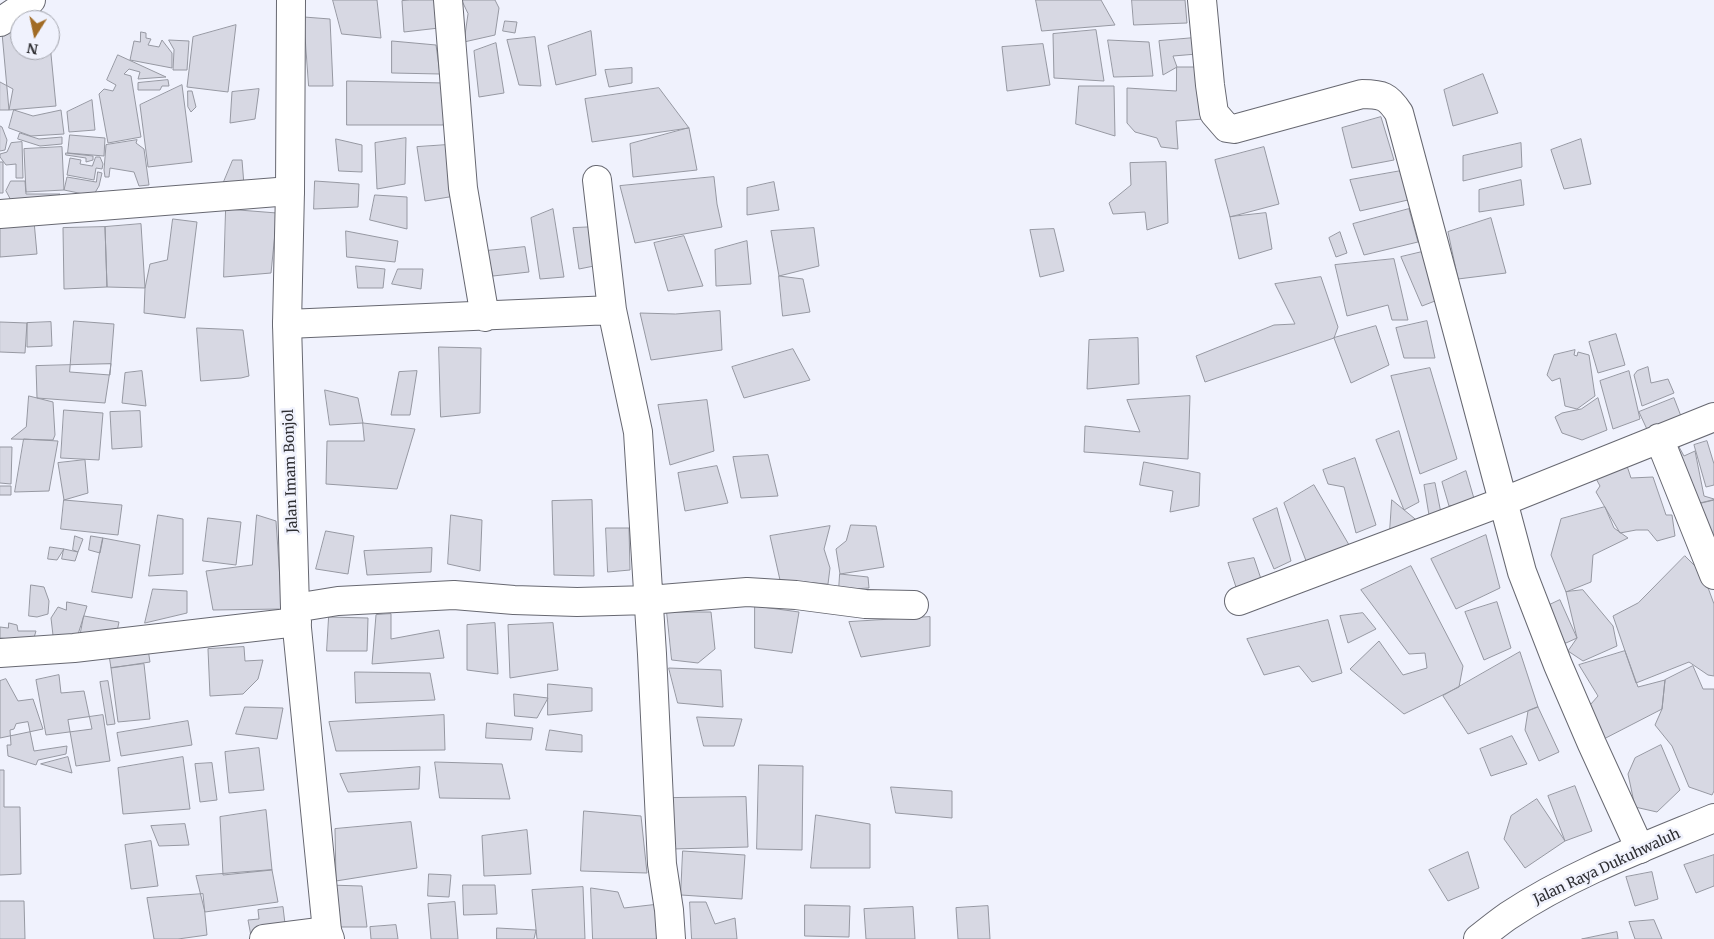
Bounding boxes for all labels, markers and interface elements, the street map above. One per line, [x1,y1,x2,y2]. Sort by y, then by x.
north arrow [10,10,60,60]
text: N [26,39,40,59]
street label: Jalan Imam Bonjol [280,409,302,533]
street label: Jalan Raya Dukuhwaluh [1531,826,1683,908]

